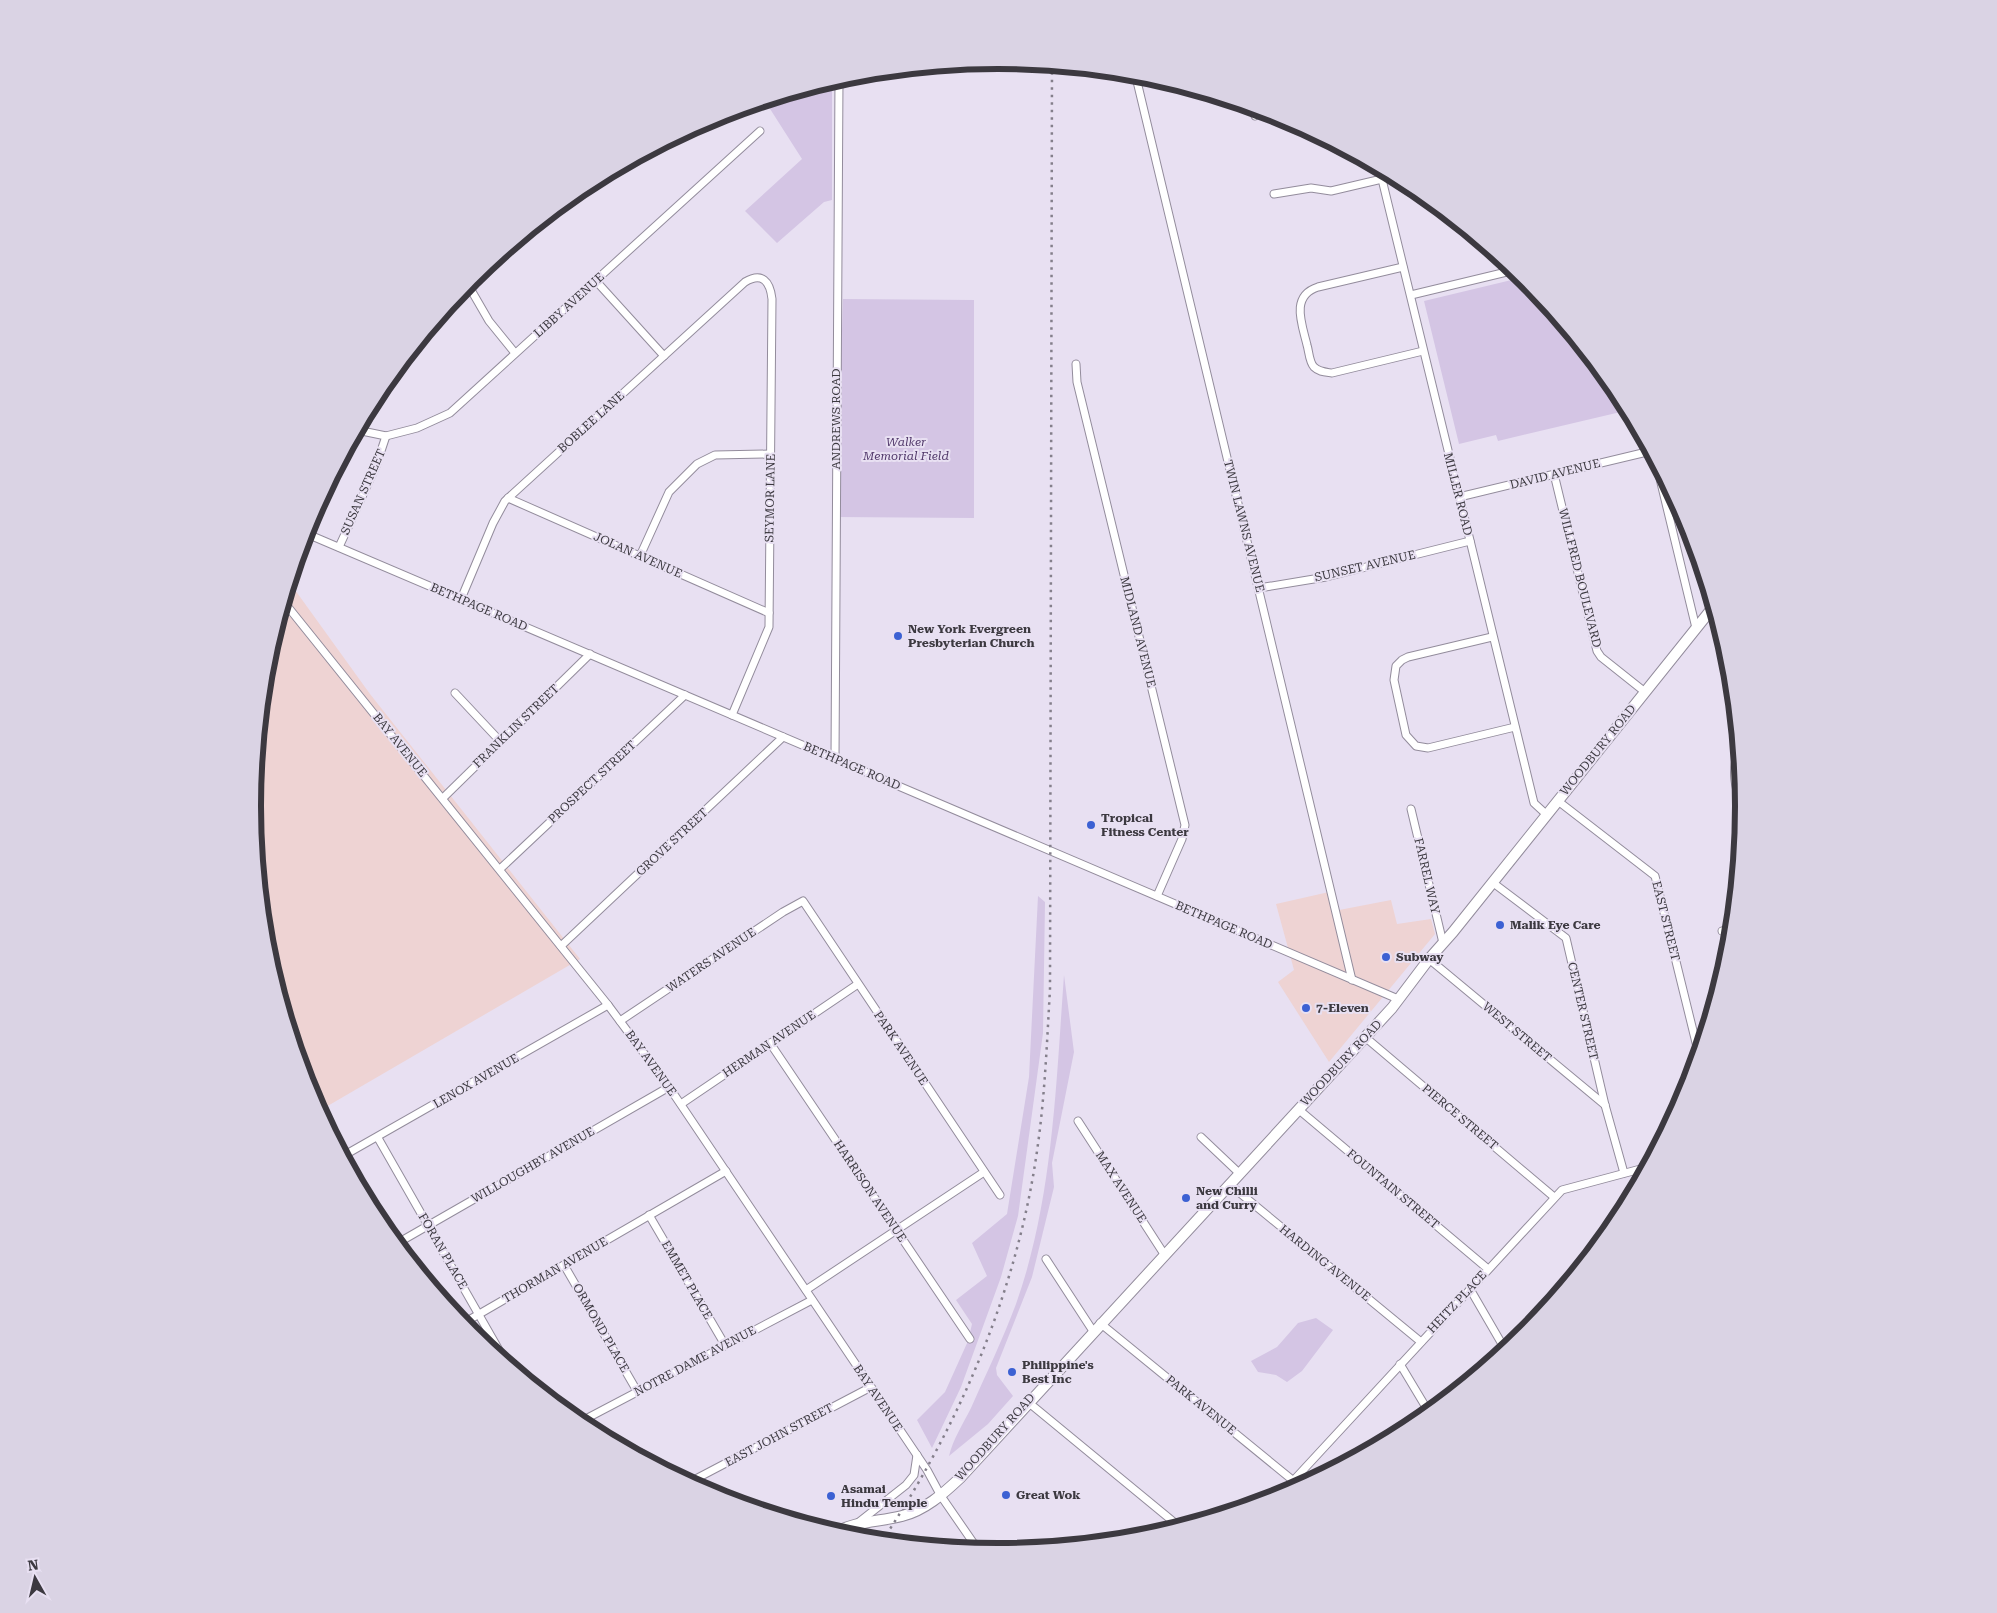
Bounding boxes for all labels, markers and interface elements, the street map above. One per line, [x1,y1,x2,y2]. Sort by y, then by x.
street label: LIBBY AVENUE [531,270,607,340]
street label: ANDREWS ROAD [829,368,843,470]
street label: BOBLEE LANE [555,388,627,456]
park label: Walker Memorial Field [862,435,949,463]
street label: SUSAN STREET [338,447,388,537]
street label: MILLER ROAD [1441,451,1475,537]
street label: SEYMOR LANE [762,454,778,542]
street label: DAVID AVENUE [1508,456,1602,492]
street label: TWIN LAWNS AVENUE [1221,458,1267,594]
street label: WILLFRED BOULEVARD [1556,507,1604,649]
street label: JOLAN AVENUE [592,529,684,581]
street label: SUNSET AVENUE [1313,548,1417,584]
street label: MIDLAND AVENUE [1117,575,1159,689]
street label: BETHPAGE ROAD [428,580,530,634]
place label: New York Evergreen Presbyterian Church [908,622,1034,650]
marker: New York Evergreen Presbyterian Church [892,630,904,642]
street label: FRANKLIN STREET [470,681,562,771]
street label: WOODBURY ROAD [1557,702,1639,798]
street label: BAY AVENUE [370,710,430,780]
street label: PROSPECT STREET [545,738,639,826]
street label: BETHPAGE ROAD [801,739,903,793]
street label: GROVE STREET [633,805,711,879]
place label: Tropical Fitness Center [1101,811,1189,839]
marker: Tropical Fitness Center [1085,819,1097,831]
street label: FARREL WAY [1411,837,1443,916]
street label: EAST STREET [1649,880,1683,962]
street label: BETHPAGE ROAD [1173,898,1275,952]
place label: Malik Eye Care [1510,918,1601,932]
marker: Malik Eye Care [1494,919,1506,931]
street label: WATERS AVENUE [664,925,758,995]
place label: Subway [1396,950,1444,964]
marker: Subway [1380,951,1392,963]
street label: CENTER STREET [1565,961,1601,1061]
street label: WEST STREET [1480,999,1554,1065]
place label: 7-Eleven [1316,1001,1369,1015]
marker: 7-Eleven [1300,1002,1312,1014]
street label: HERMAN AVENUE [720,1008,818,1080]
street label: PARK AVENUE [871,1008,931,1088]
street label: WOODBURY ROAD [1298,1017,1384,1109]
street label: BAY AVENUE [623,1027,679,1099]
street label: LENOX AVENUE [431,1051,521,1111]
street label: PIERCE STREET [1419,1081,1501,1153]
street label: WILLOUGHBY AVENUE [469,1124,597,1206]
street label: HARRISON AVENUE [831,1137,909,1245]
street label: FOUNTAIN STREET [1344,1146,1442,1232]
street label: MAX AVENUE [1093,1149,1149,1225]
place label: New Chilli and Curry [1196,1184,1258,1212]
marker: New Chilli and Curry [1180,1192,1192,1204]
street label: FORAN PLACE [416,1210,470,1292]
street label: HARDING AVENUE [1277,1222,1373,1304]
street label: THORMAN AVENUE [500,1234,610,1306]
street label: EMMET PLACE [659,1238,715,1322]
street label: HEITZ PLACE [1425,1268,1489,1336]
street label: ORMOND PLACE [570,1281,632,1375]
street label: NOTRE DAME AVENUE [632,1323,758,1399]
place label: Philippine's Best Inc [1022,1358,1094,1386]
street label: BAY AVENUE [850,1362,906,1434]
marker: Philippine's Best Inc [1006,1366,1018,1378]
street label: PARK AVENUE [1163,1372,1239,1438]
street label: WOODBURY ROAD [952,1391,1038,1483]
street label: EAST JOHN STREET [723,1401,835,1469]
place label: Asamai Hindu Temple [841,1482,927,1510]
place label: Great Wok [1016,1488,1081,1502]
marker: Great Wok [1000,1489,1012,1501]
marker: Asamai Hindu Temple [825,1490,837,1502]
north arrow [10,1553,60,1603]
text: N [27,1556,40,1574]

